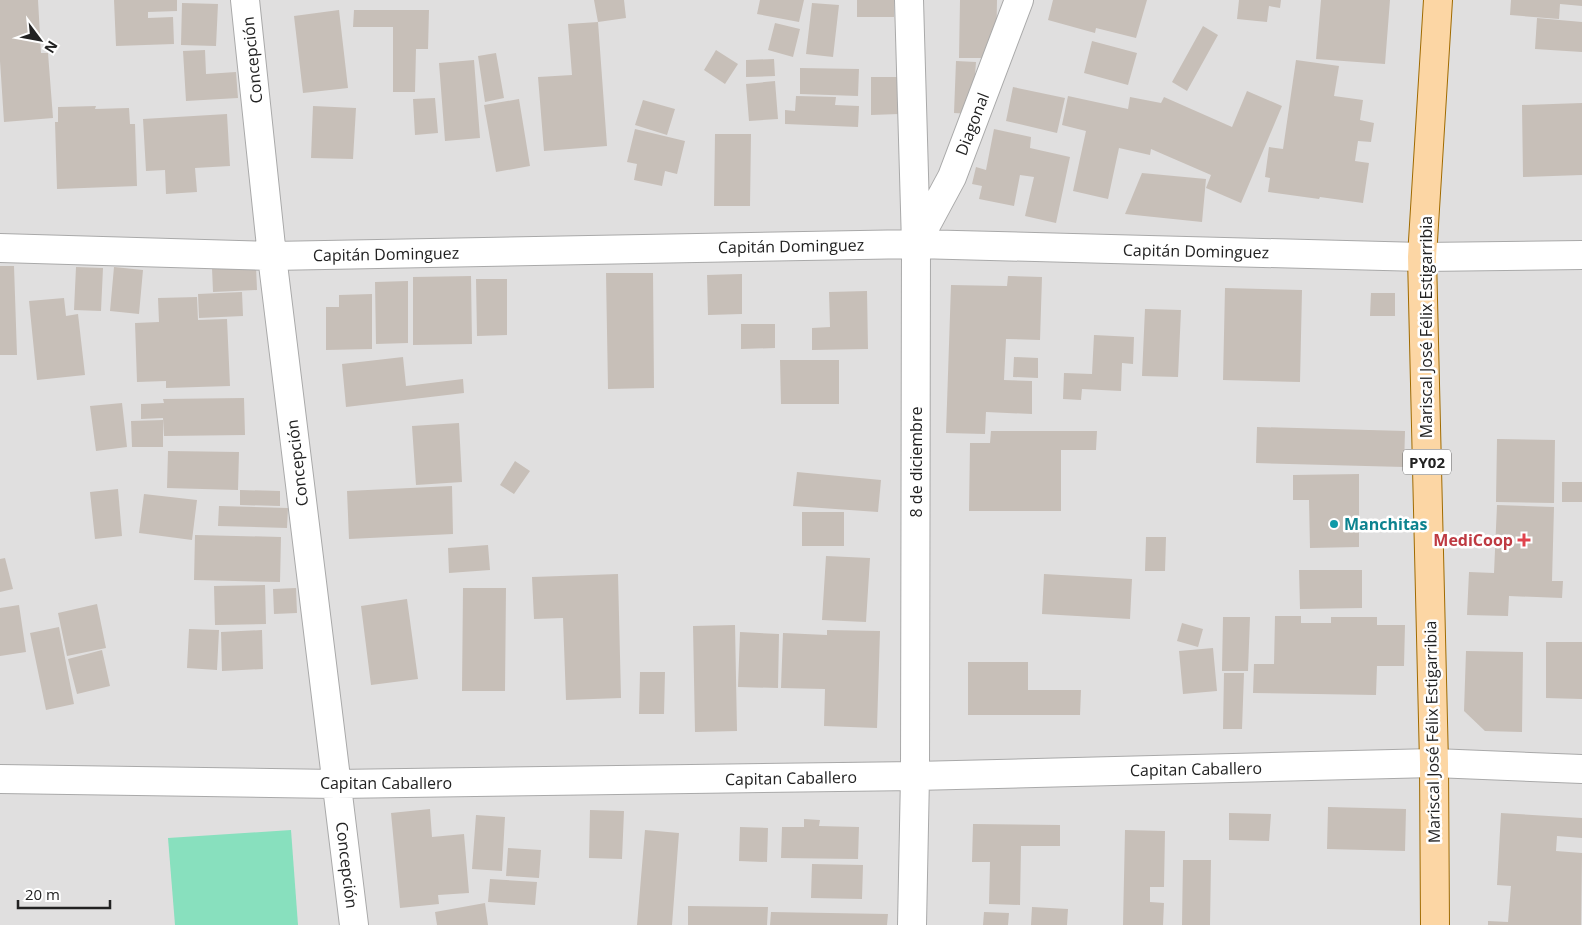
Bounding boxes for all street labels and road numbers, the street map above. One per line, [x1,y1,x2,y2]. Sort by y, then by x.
street label: Concepción [237,16,267,104]
street label: Diagonal [950,89,994,159]
street label: Mariscal José Félix Estigarribia [1415,216,1437,438]
street label: Capitán Dominguez [718,234,864,258]
street label: Capitán Dominguez [1123,239,1269,263]
street label: Capitán Dominguez [313,242,459,266]
street label: 8 de diciembre [905,407,927,517]
street label: Concepción [281,418,313,508]
road number: PY02 [1403,450,1451,474]
street label: Mariscal José Félix Estigarribia [1419,621,1445,843]
street label: Capitan Caballero [1130,757,1262,781]
street label: Capitan Caballero [725,766,857,790]
street label: Capitan Caballero [320,772,452,794]
street label: Concepción [331,820,363,910]

